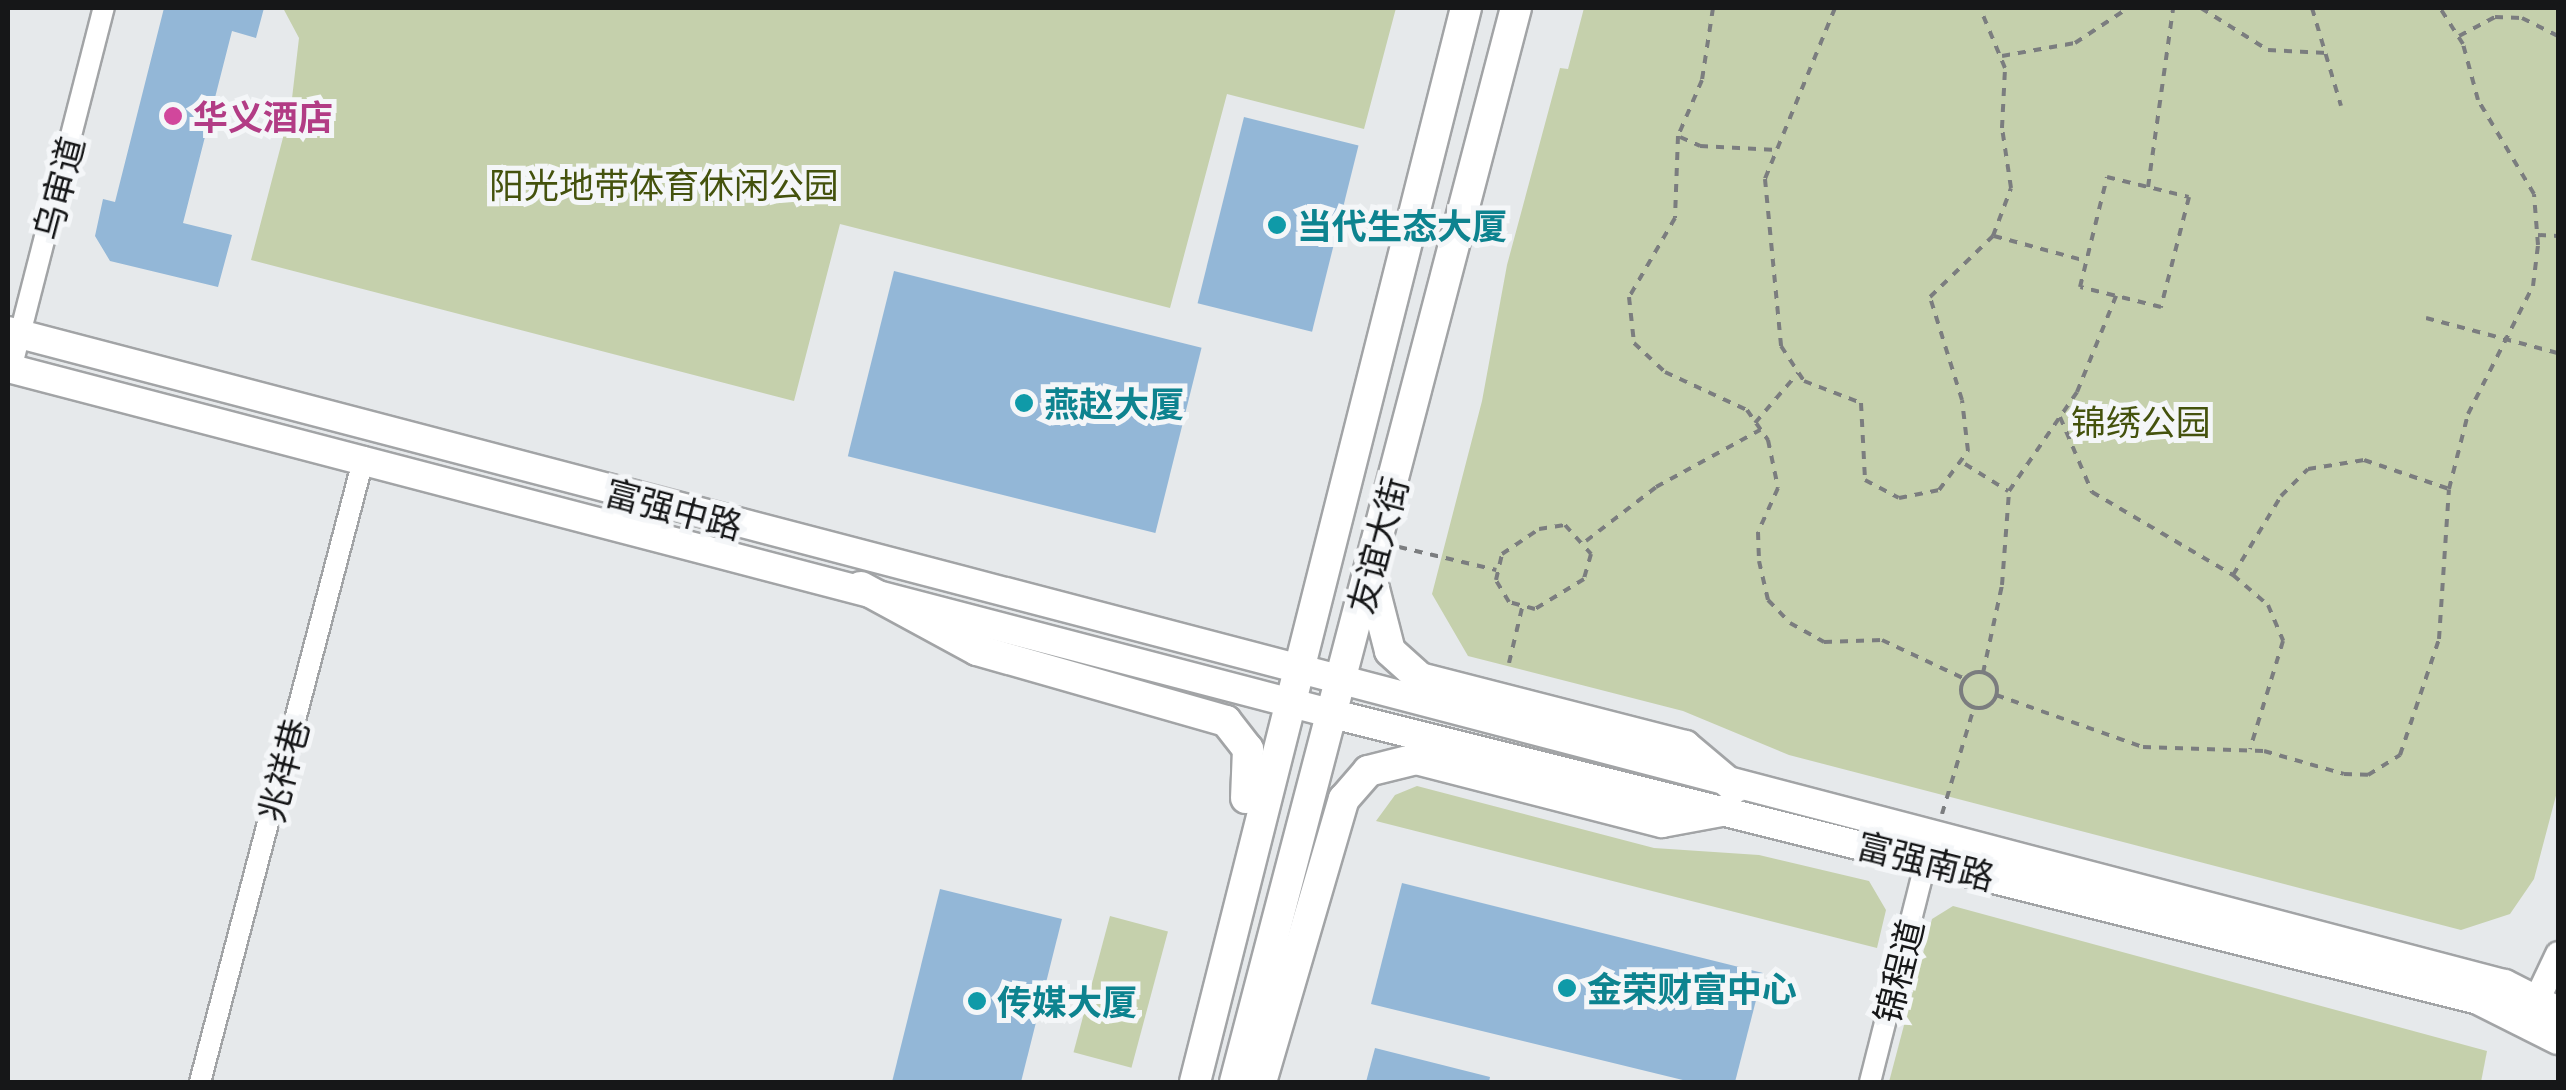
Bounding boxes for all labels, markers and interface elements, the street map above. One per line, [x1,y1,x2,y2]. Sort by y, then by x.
place label: 华义酒店 [193,95,333,137]
marker: 华义酒店 [162,105,184,127]
street label: 乌审道 [24,132,92,244]
park label: 阳光地带体育休闲公园 [489,163,839,205]
place label: 当代生态大厦 [1297,204,1507,246]
marker: 当代生态大厦 [1266,214,1288,236]
place label: 燕赵大厦 [1044,382,1184,424]
marker: 燕赵大厦 [1013,392,1035,414]
park label: 锦绣公园 [2071,400,2211,442]
street label: 富强中路 [601,470,747,546]
street label: 友谊大街 [1339,472,1415,618]
street label: 兆祥巷 [248,714,316,826]
street label: 富强南路 [1853,823,1999,897]
street label: 锦程道 [1865,915,1931,1027]
place label: 金荣财富中心 [1587,967,1797,1009]
marker: 金荣财富中心 [1556,977,1578,999]
place label: 传媒大厦 [997,980,1137,1022]
marker: 传媒大厦 [966,990,988,1012]

